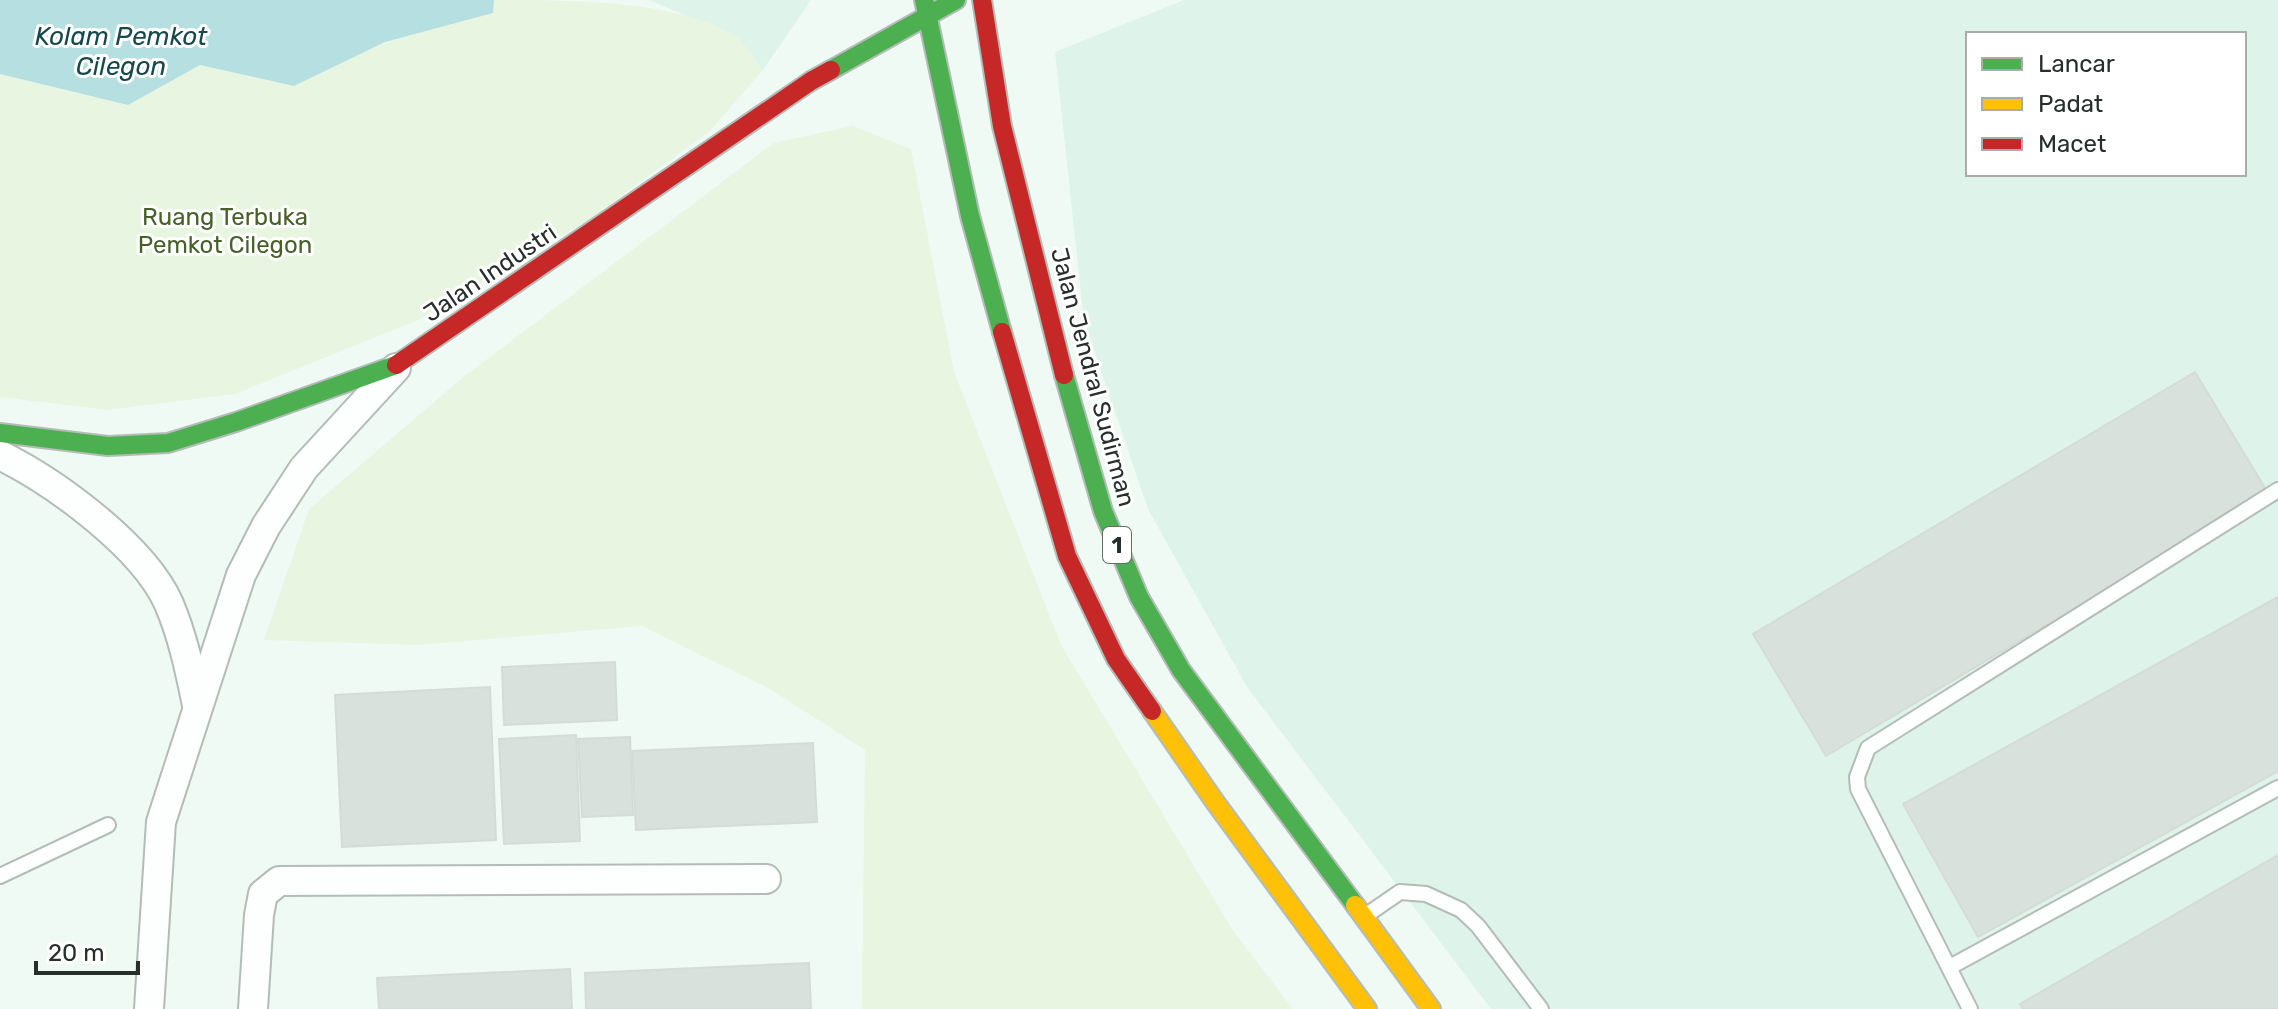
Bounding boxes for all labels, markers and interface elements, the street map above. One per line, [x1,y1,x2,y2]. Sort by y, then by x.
water label: Kolam Pemkot Cilegon [35,21,208,82]
legend [1966,32,2246,176]
text: Lancar [2038,50,2115,78]
text: Padat [2038,90,2103,118]
text: Macet [2038,130,2106,158]
park label: Ruang Terbuka Pemkot Cilegon [138,203,312,259]
street label: Jalan Industri [418,218,562,328]
street label: Jalan Jendral Sudirman [1045,244,1141,510]
road number: 1 [1103,527,1131,563]
scale bar [36,925,138,975]
text: 20 m [48,939,105,967]

